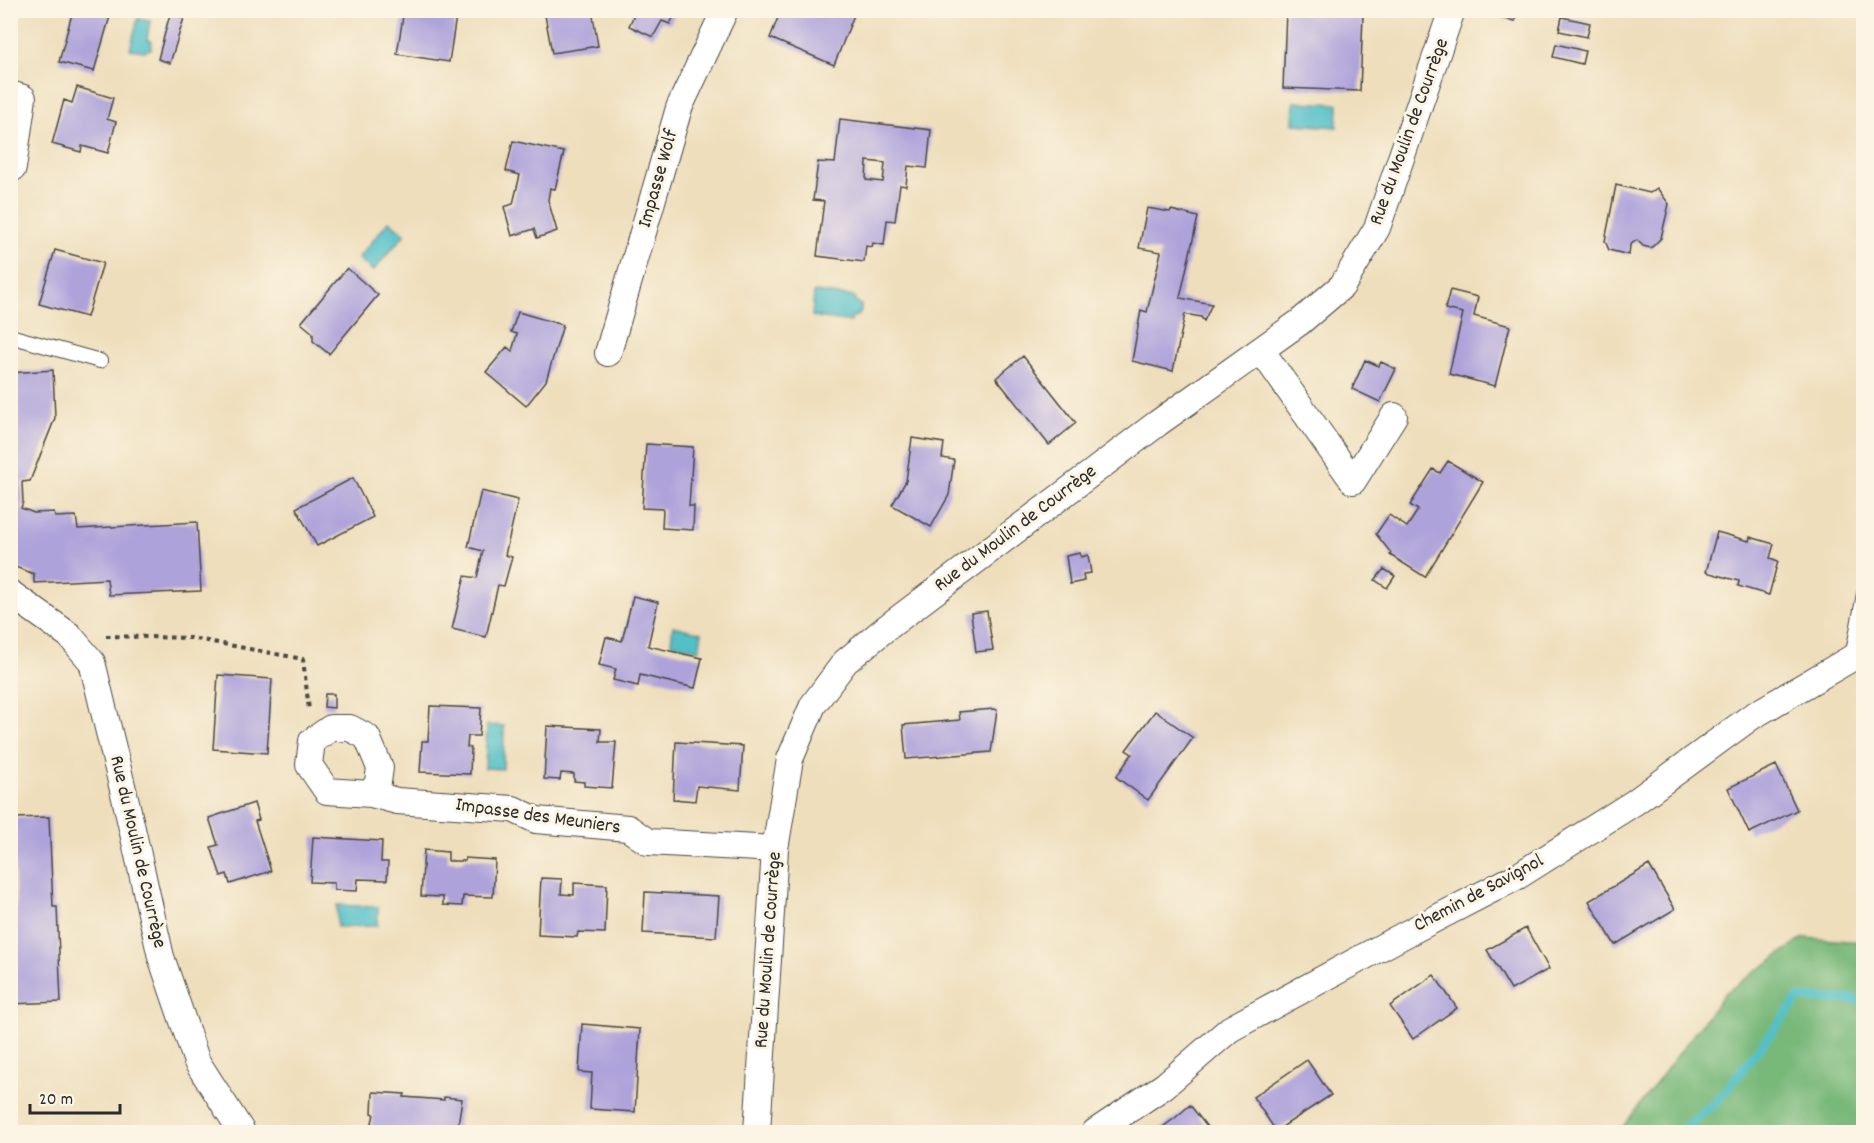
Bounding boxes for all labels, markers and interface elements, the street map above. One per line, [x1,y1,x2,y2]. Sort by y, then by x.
street label: Rue du Moulin de Courrège [1363,34,1457,229]
street label: Impasse Wolf [632,126,687,231]
street label: Rue du Moulin de Courrège [929,458,1103,599]
street label: Rue du Moulin de Courrège [101,753,173,951]
street label: Impasse des Meuniers [454,792,622,842]
street label: Chemin de Savignol [1409,848,1549,940]
street label: Rue du Moulin de Courrège [748,851,790,1049]
scale bar [30,1077,120,1115]
text: 20 m [39,1088,73,1113]

